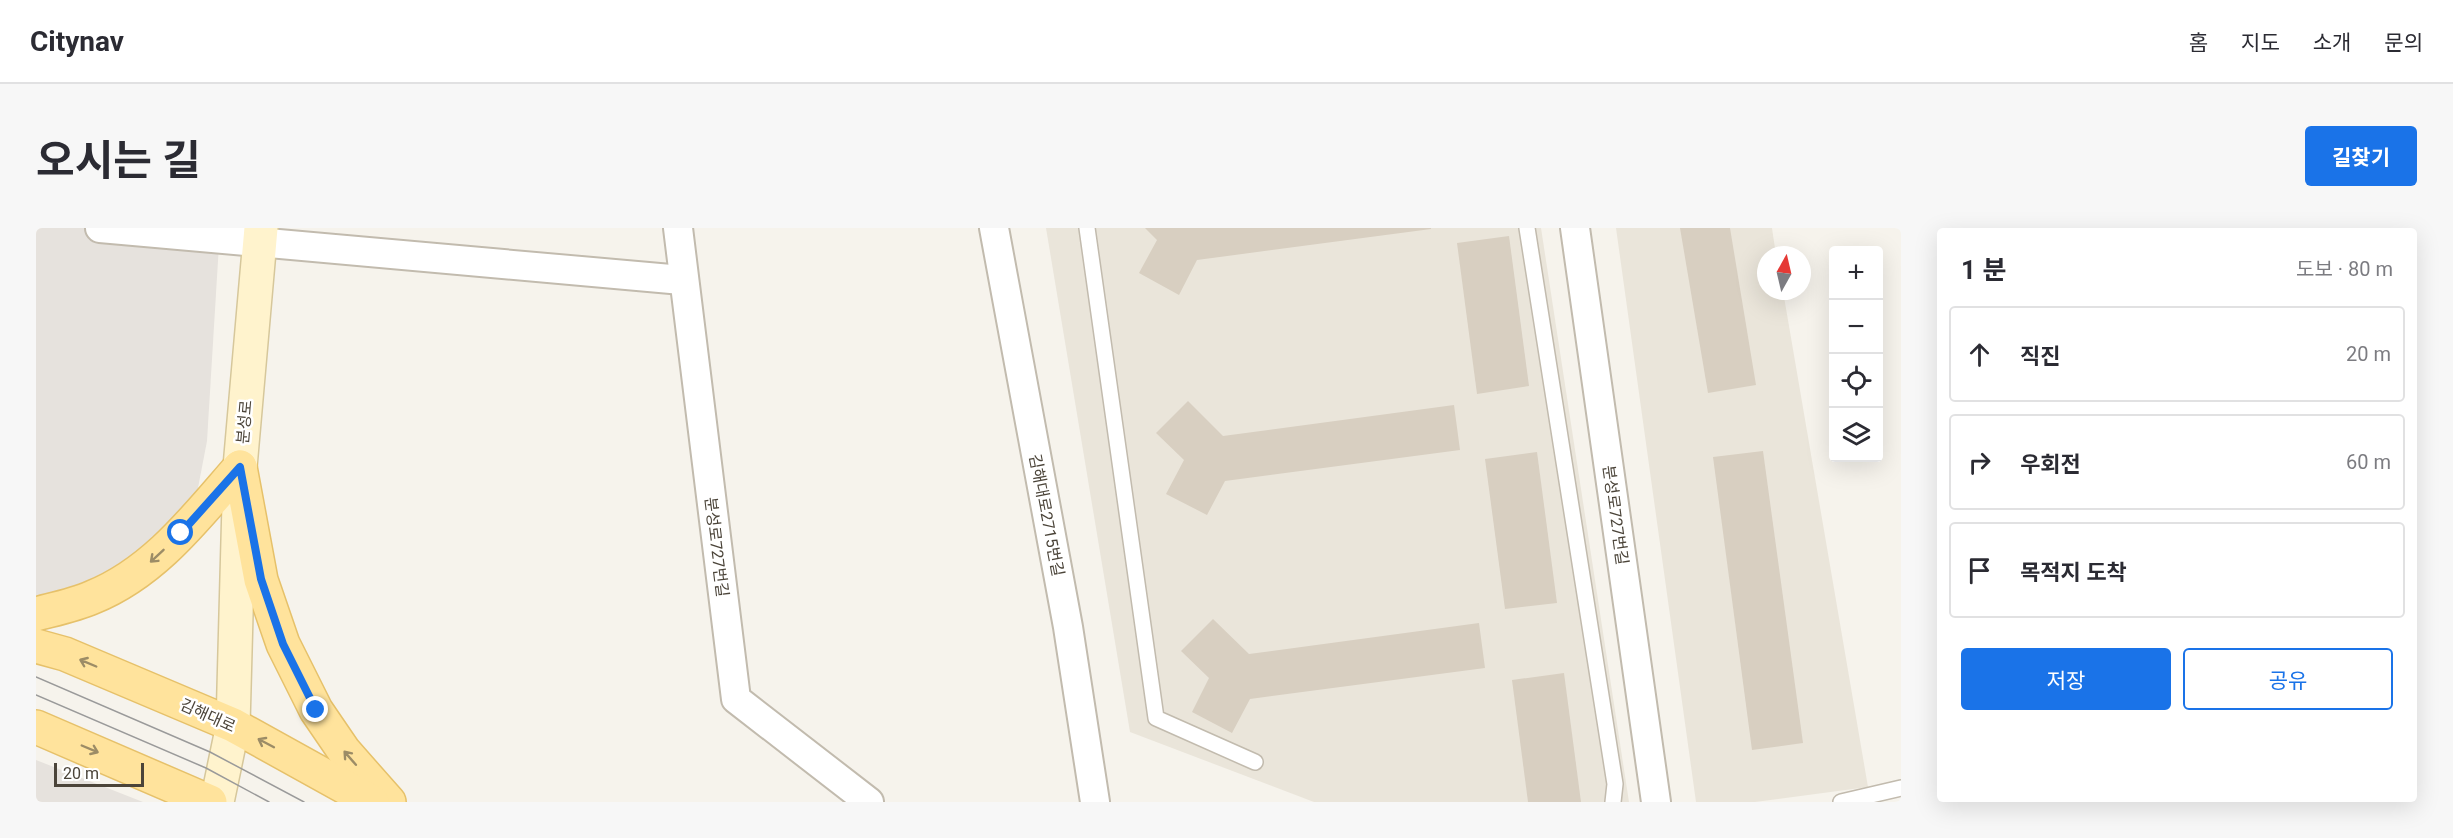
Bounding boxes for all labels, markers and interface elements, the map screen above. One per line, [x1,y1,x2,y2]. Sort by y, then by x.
text: Citynav [30,25,124,58]
text: 홈 [2189,31,2208,55]
text: 지도 [2241,31,2280,55]
text: 소개 [2313,31,2351,55]
text: 문의 [2384,31,2423,55]
button: 길찾기 [2305,126,2417,186]
text: 오시는 길 [36,136,201,185]
north arrow [1757,246,1811,300]
map controls [1829,246,1883,462]
button: + [1829,246,1883,300]
text: 1 분 [1961,255,2006,285]
text: 도보 · 80 m [2296,257,2393,281]
button: − [1829,300,1883,354]
icon: ahead [1963,338,1996,371]
text: 20 m [2346,342,2391,366]
text: 직진 [2020,344,2060,369]
button: locate [1829,354,1883,408]
street label: 분성로 [233,399,256,445]
button: layers [1829,408,1883,462]
icon: right [1963,446,1996,479]
text: 60 m [2346,450,2391,474]
street label: 김해대로2715번길 [1025,452,1068,578]
text: 우회전 [2020,452,2081,477]
street label: 분성로727번길 [1599,464,1632,566]
street label: 분성로727번길 [701,496,732,598]
route start [167,519,193,545]
one-way arrow [150,549,165,563]
icon: arrive [1963,554,1996,587]
text: 목적지 도착 [2020,560,2127,585]
button: 저장 [1961,648,2171,710]
button: 공유 [2183,648,2393,710]
one-way arrow [79,657,97,668]
street label: 김해대로 [177,695,239,736]
route end [302,696,328,722]
one-way arrow [258,737,275,749]
one-way arrow [80,744,99,755]
one-way arrow [344,750,357,766]
scale bar [54,760,144,788]
text: 20 m [63,764,99,783]

